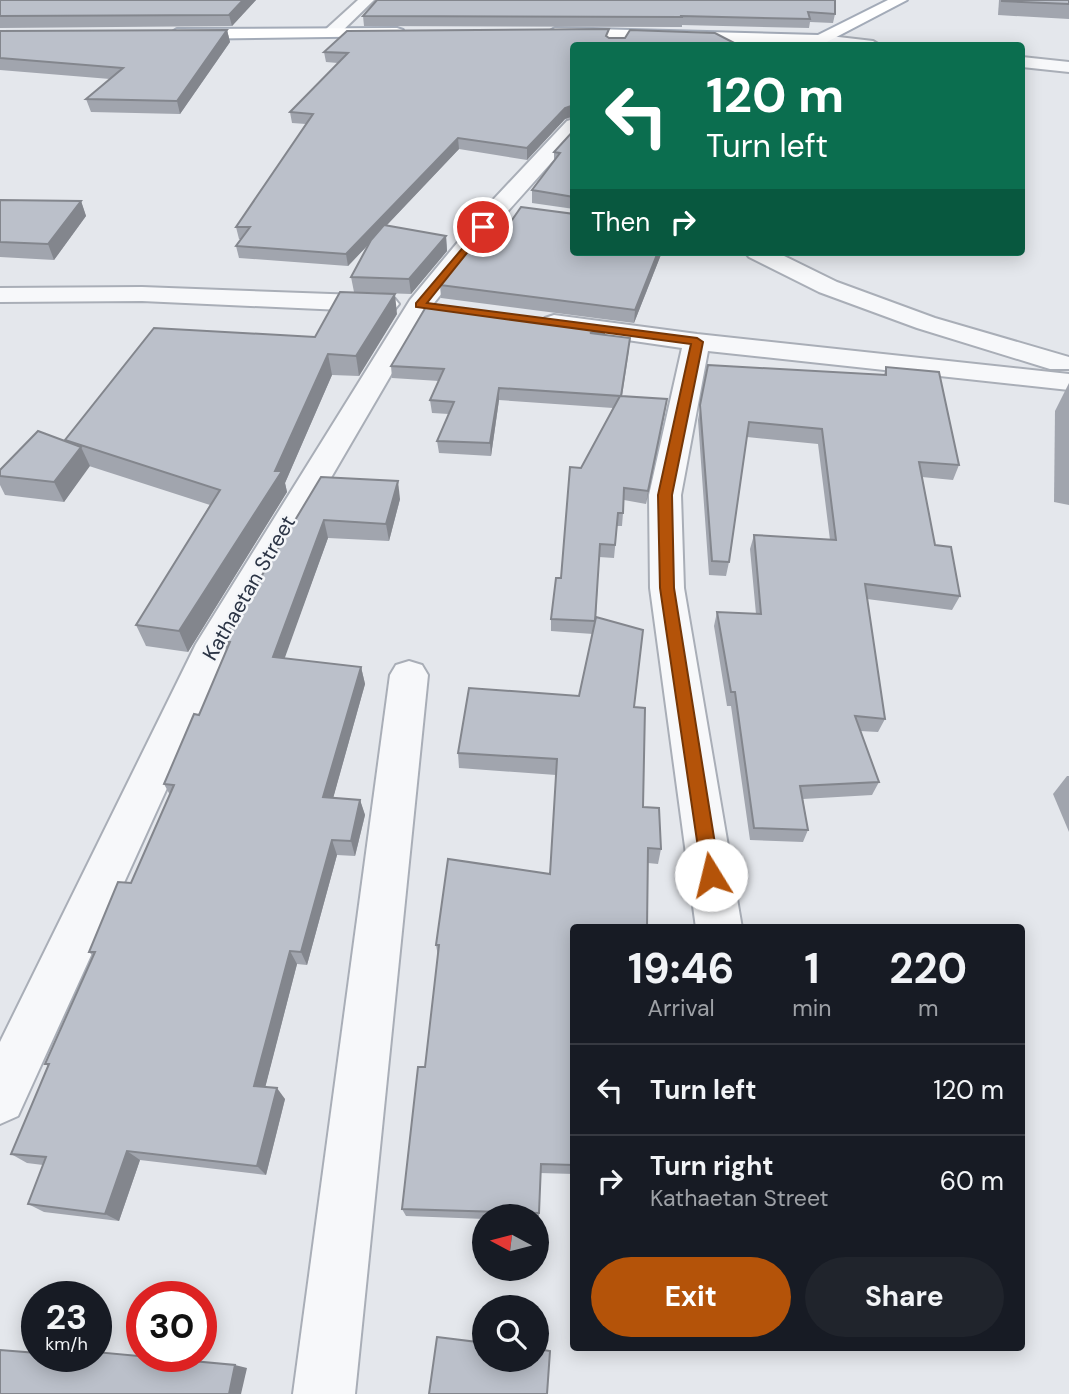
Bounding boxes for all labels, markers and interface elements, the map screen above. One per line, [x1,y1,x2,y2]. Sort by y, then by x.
text: 120 m [706,63,844,127]
icon: left [591,70,682,161]
text: Turn left [706,125,828,167]
pin [453,197,513,257]
icon: right [664,203,702,241]
text: Then [591,205,650,239]
icon: arrive [464,208,502,246]
street label: Kathaetan Street [196,510,302,666]
position arrow [674,838,748,912]
text: 19:46 [628,941,734,996]
text: 1 [804,941,819,996]
text: 220 [889,941,967,996]
text: Arrival [648,993,715,1023]
text: min [792,993,831,1023]
text: m [918,993,938,1023]
icon: left [591,1071,629,1109]
text: Turn left [650,1073,757,1107]
text: 120 m [933,1073,1004,1107]
text: Turn right [650,1149,774,1183]
icon: right [591,1162,629,1200]
text: 60 m [940,1164,1004,1198]
text: Kathaetan Street [650,1183,829,1213]
north arrow [472,1204,550,1281]
map controls [472,1204,549,1372]
button: Exit [591,1257,791,1337]
button: Share [805,1257,1004,1337]
speed limit sign: 30 [126,1281,217,1372]
text: 23 [46,1294,87,1340]
button: search [472,1295,549,1372]
text: km/h [45,1332,88,1356]

